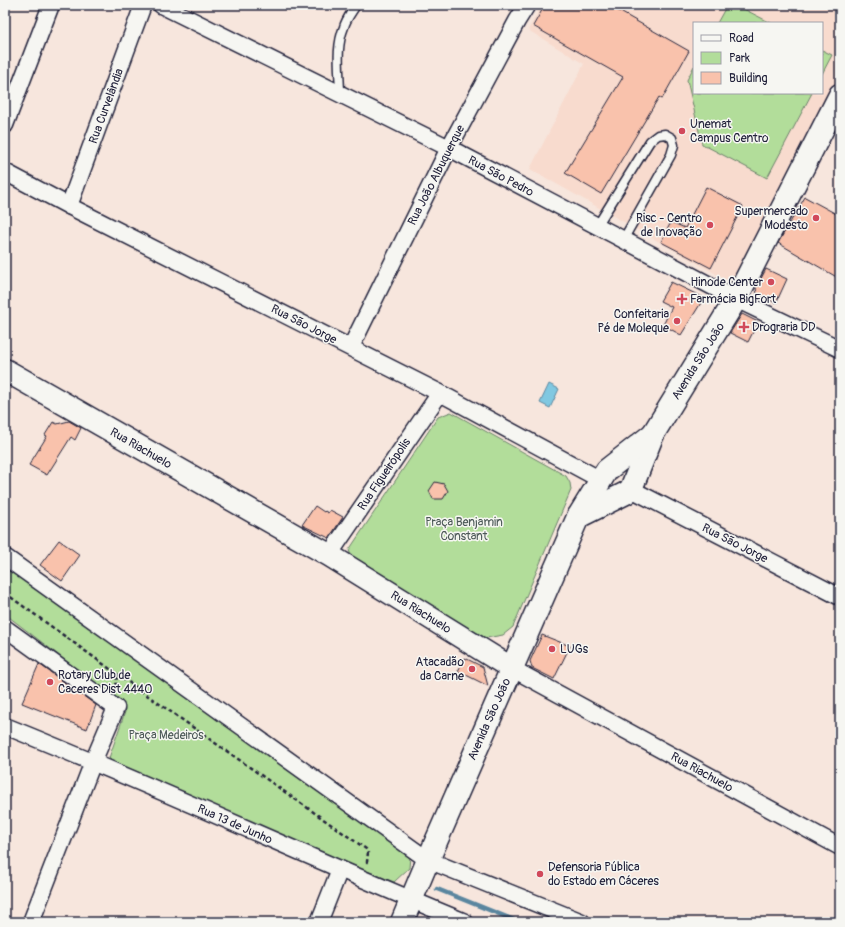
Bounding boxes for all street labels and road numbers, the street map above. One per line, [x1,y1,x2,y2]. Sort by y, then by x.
street label: Rua Curvelândia [86,66,127,146]
street label: Rua João Albuquerque [405,122,468,228]
street label: Rua São Pedro [465,153,537,200]
street label: Rua São Jorge [268,301,339,347]
street label: Avenida São João [669,319,728,403]
street label: Rua Riachuelo [107,425,175,472]
street label: Rua Figueirópolis [355,435,414,513]
street label: Rua São Jorge [699,520,770,566]
street label: Rua Riachuelo [388,588,454,637]
street label: Avenida São João [465,675,514,763]
street label: Rua Riachuelo [668,749,736,796]
street label: Rua 13 de Junho [195,801,275,848]

